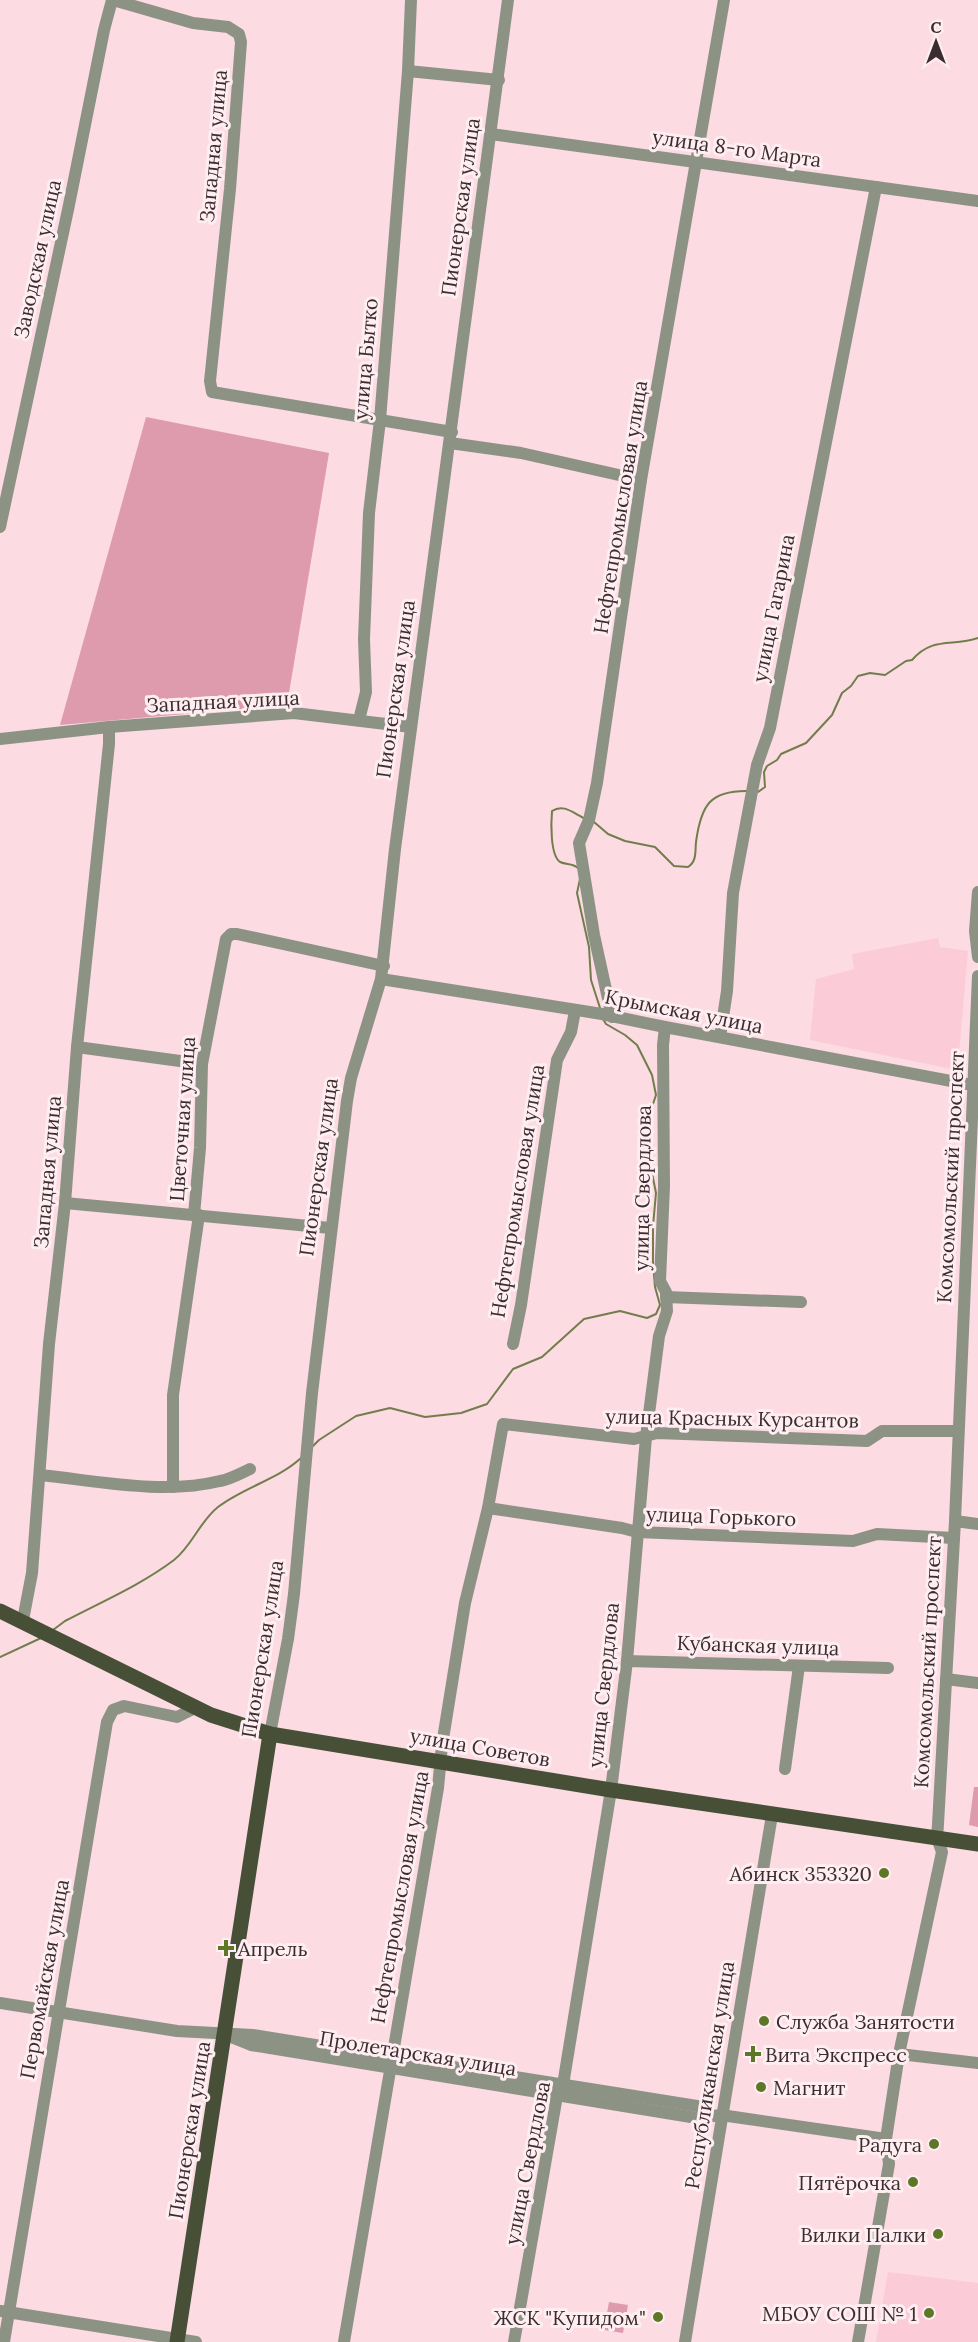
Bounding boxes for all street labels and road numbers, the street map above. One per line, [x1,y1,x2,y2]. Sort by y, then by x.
street label: Западная улица [194,68,232,224]
street label: Пионерская улица [435,116,485,298]
street label: улица 8-го Марта [651,124,823,172]
street label: Заводская улица [8,177,66,341]
street label: улица Бытко [347,297,383,421]
street label: Нефтепромысловая улица [588,378,652,636]
street label: улица Гагарина [746,532,800,684]
street label: Пионерская улица [370,598,420,780]
street label: Западная улица [146,685,300,717]
street label: Крымская улица [603,983,765,1039]
street label: Цветочная улица [164,1036,200,1202]
street label: Комсомольский проспект [931,1050,969,1304]
street label: Нефтепромысловая улица [485,1062,549,1320]
street label: Пионерская улица [293,1076,343,1258]
street label: Западная улица [28,1094,66,1250]
street label: улица Свердлова [628,1105,656,1271]
street label: улица Красных Курсантов [605,1403,859,1433]
street label: улица Горького [645,1501,797,1531]
street label: Комсомольский проспект [908,1535,946,1789]
street label: Пионерская улица [236,1558,288,1740]
street label: улица Свердлова [582,1601,624,1769]
street label: Кубанская улица [676,1630,840,1660]
street label: улица Советов [408,1722,552,1772]
street label: Нефтепромысловая улица [364,1769,434,2025]
street label: Первомайская улица [14,1877,74,2081]
street label: Республиканская улица [679,1959,739,2191]
street label: Пролетарская улица [318,2025,518,2081]
street label: Пионерская улица [163,2039,215,2221]
street label: улица Свердлова [499,2079,555,2247]

